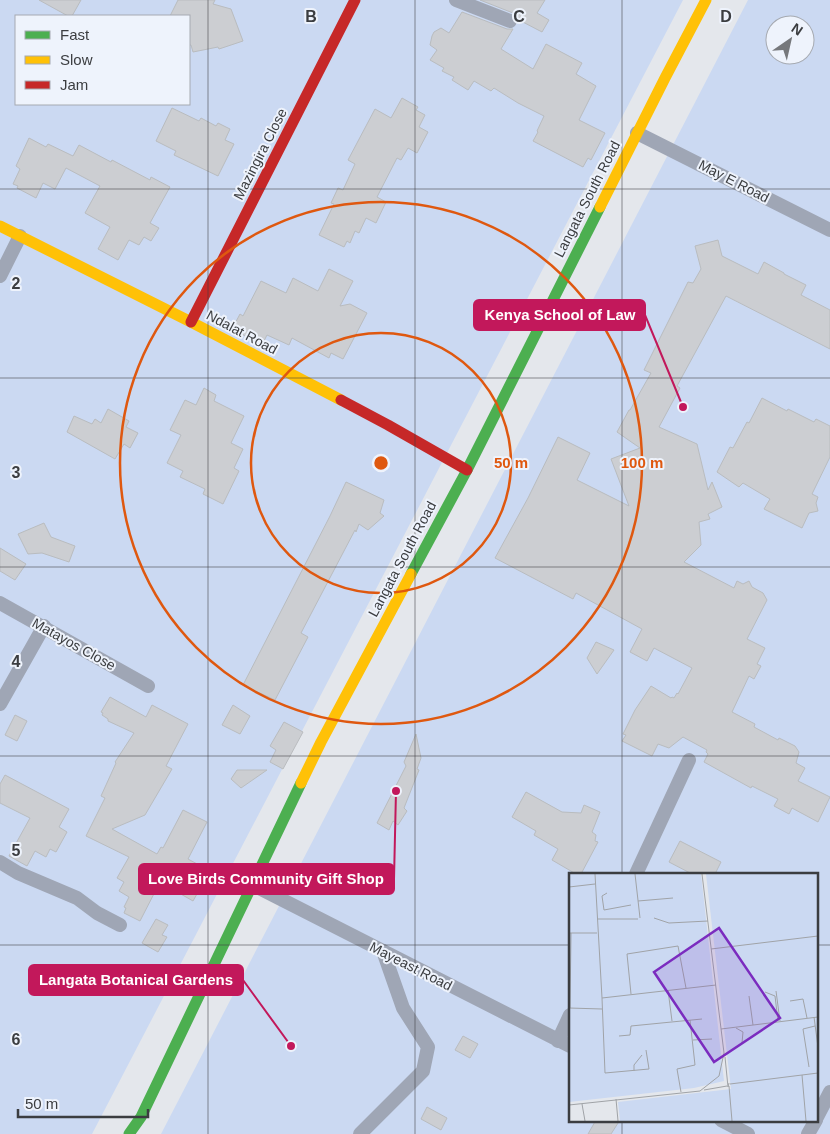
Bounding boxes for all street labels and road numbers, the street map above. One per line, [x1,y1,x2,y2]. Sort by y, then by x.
street label: Mazingira Close [230,105,290,202]
street label: Langata South Road [551,138,623,260]
street label: May E Road [696,156,772,206]
street label: Ndalat Road [204,307,280,357]
street label: Langata South Road [365,499,439,619]
street label: Matayos Close [30,615,119,674]
street label: Mayeast Road [367,938,455,994]

